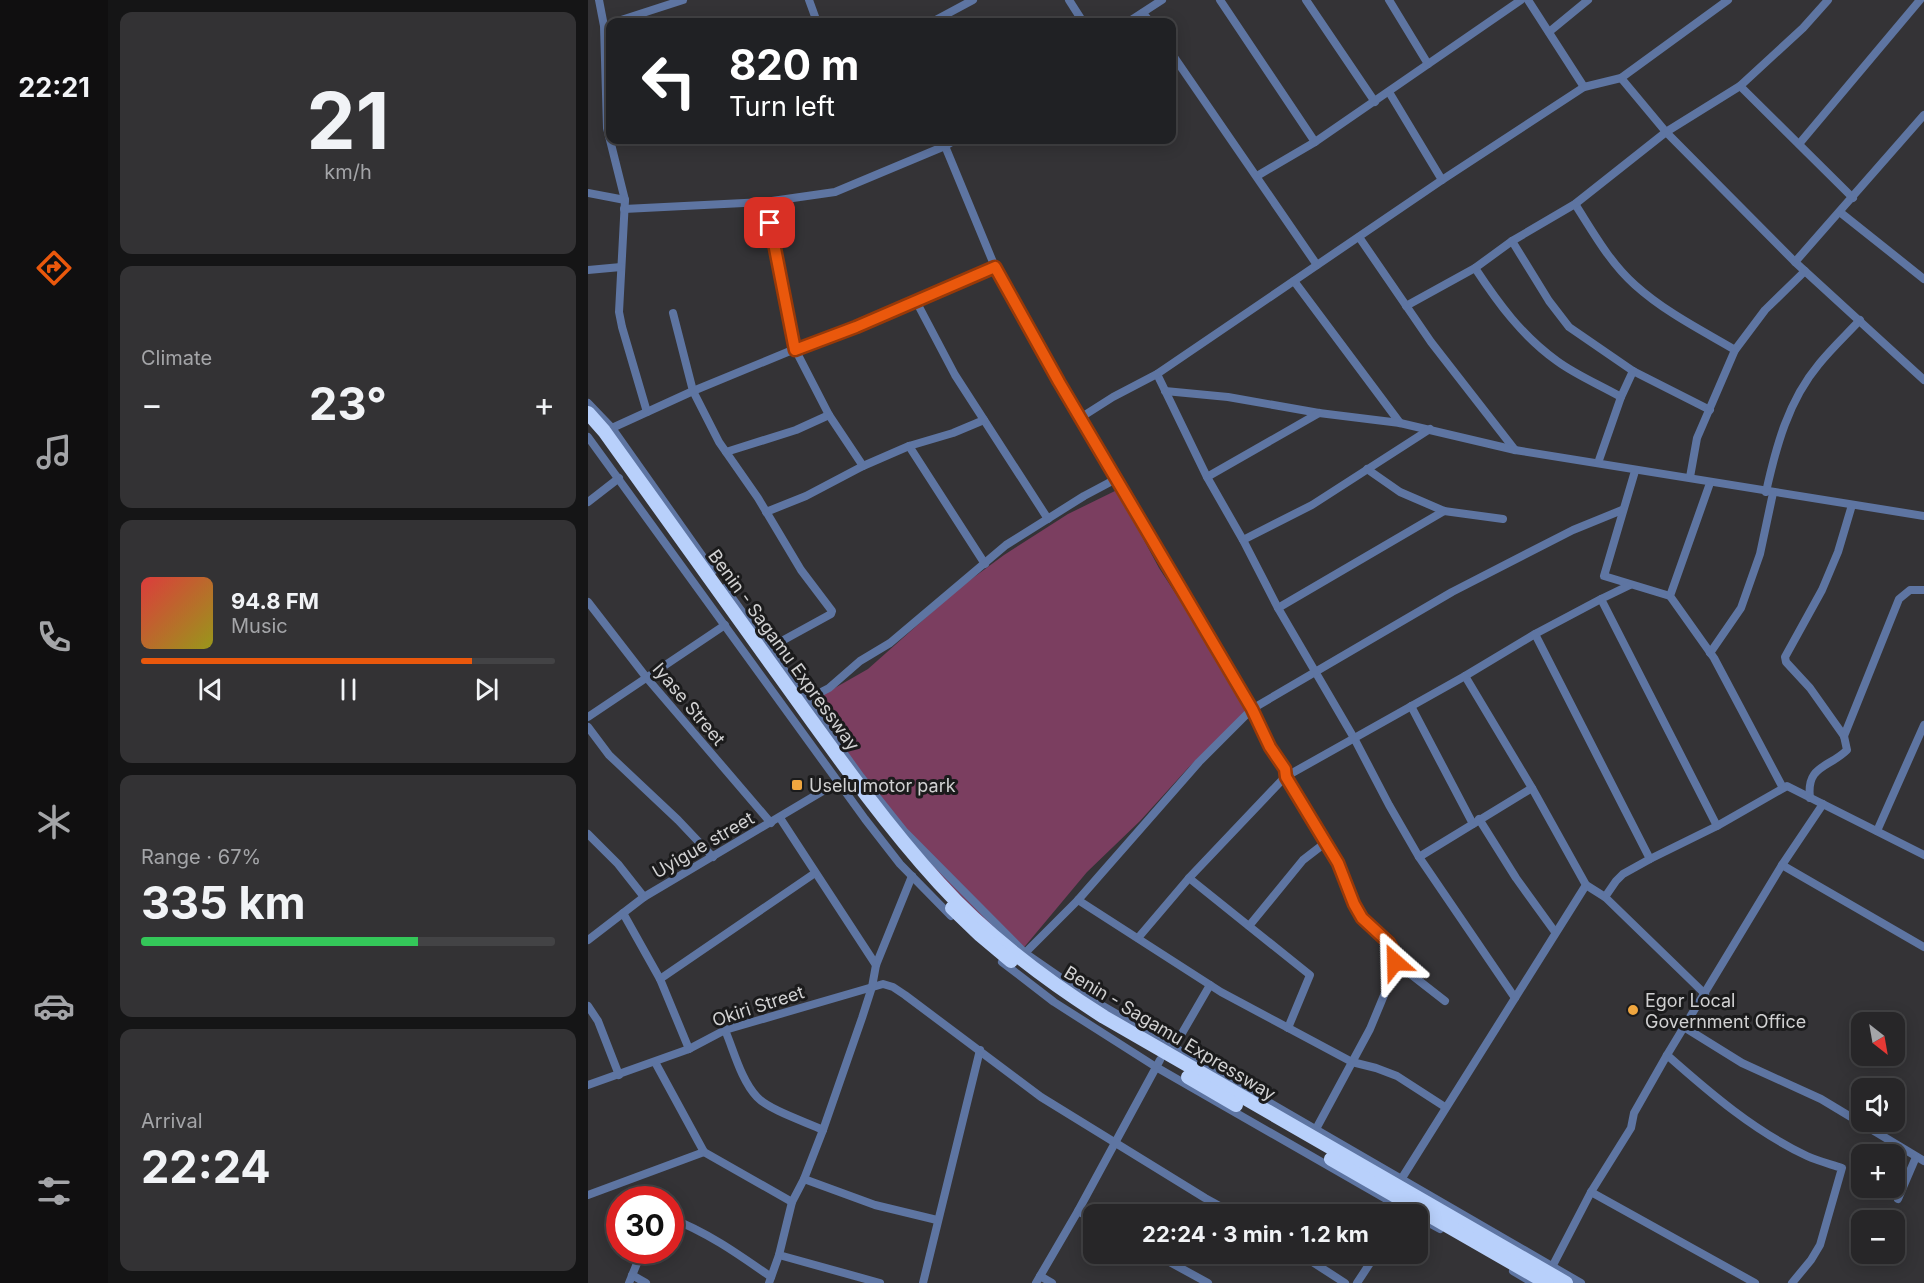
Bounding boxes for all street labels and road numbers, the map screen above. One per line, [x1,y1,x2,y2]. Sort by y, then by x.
street label: Benin - Sagamu Expressway [704,546,864,754]
street label: Iyase Street [649,659,730,749]
street label: Uyigue street [648,807,758,883]
street label: Benin - Sagamu Expressway [1060,961,1280,1105]
street label: Okiri Street [709,981,807,1031]

